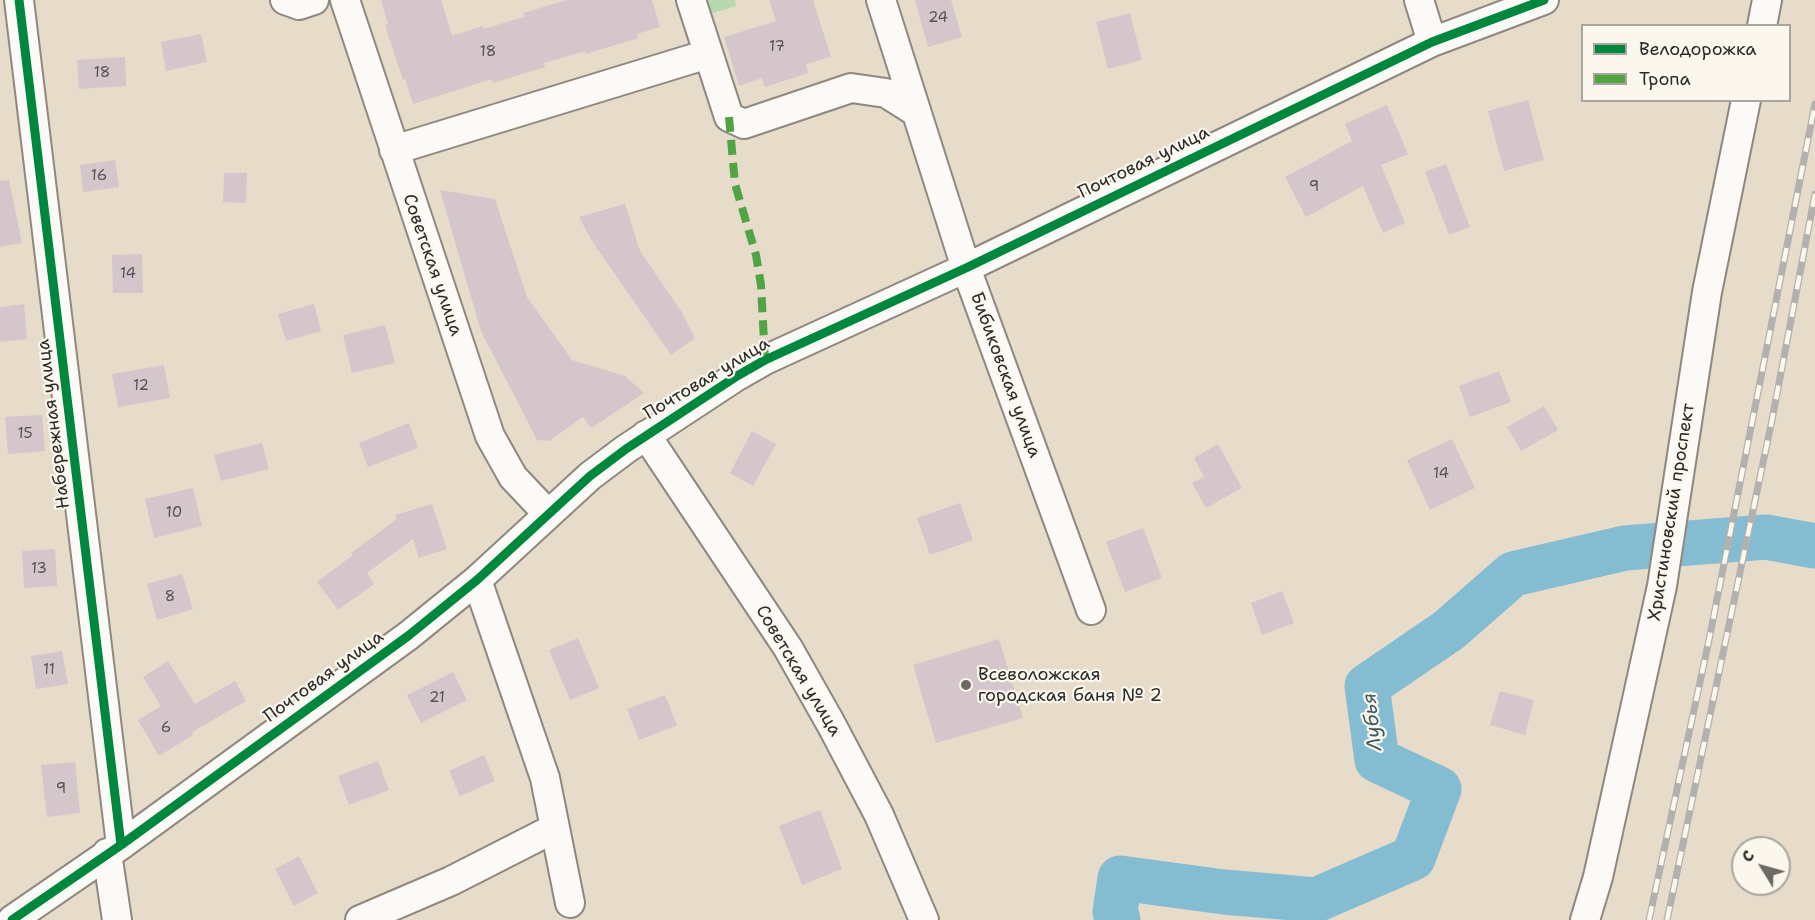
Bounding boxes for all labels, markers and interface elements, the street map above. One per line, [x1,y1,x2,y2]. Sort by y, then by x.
house number: 24 [928,9,948,27]
legend [1581,24,1791,102]
text: Велодорожка [1639,37,1757,61]
house number: 17 [769,38,785,56]
house number: 18 [480,43,496,61]
house number: 18 [94,64,110,82]
text: Тропа [1639,67,1691,91]
street label: Почтовая улица [1075,122,1213,204]
house number: 16 [91,167,107,185]
house number: 9 [1309,178,1319,196]
street label: Советская улица [398,191,466,339]
house number: 14 [120,265,136,283]
street label: Бибиковская улица [965,289,1045,461]
street label: Почтовая улица [640,333,774,425]
street label: Набережная улица [33,338,75,510]
house number: 12 [133,377,149,395]
street label: Христиновский проспект [1644,402,1700,622]
house number: 15 [17,425,33,443]
house number: 14 [1433,465,1449,483]
house number: 10 [166,504,182,522]
house number: 13 [31,560,47,578]
house number: 8 [165,588,175,606]
street label: Советская улица [750,602,846,740]
street label: Почтовая улица [260,626,388,728]
house number: 11 [43,661,55,679]
place label: Всеволожская городская баня № 2 [978,664,1162,706]
marker: Всеволожская городская баня № 2 [959,678,973,692]
house number: 21 [429,689,445,707]
water label: Лубья [1358,692,1388,752]
house number: 6 [161,719,171,737]
house number: 9 [56,780,66,798]
north arrow [1731,836,1791,896]
text: С [1736,846,1759,866]

